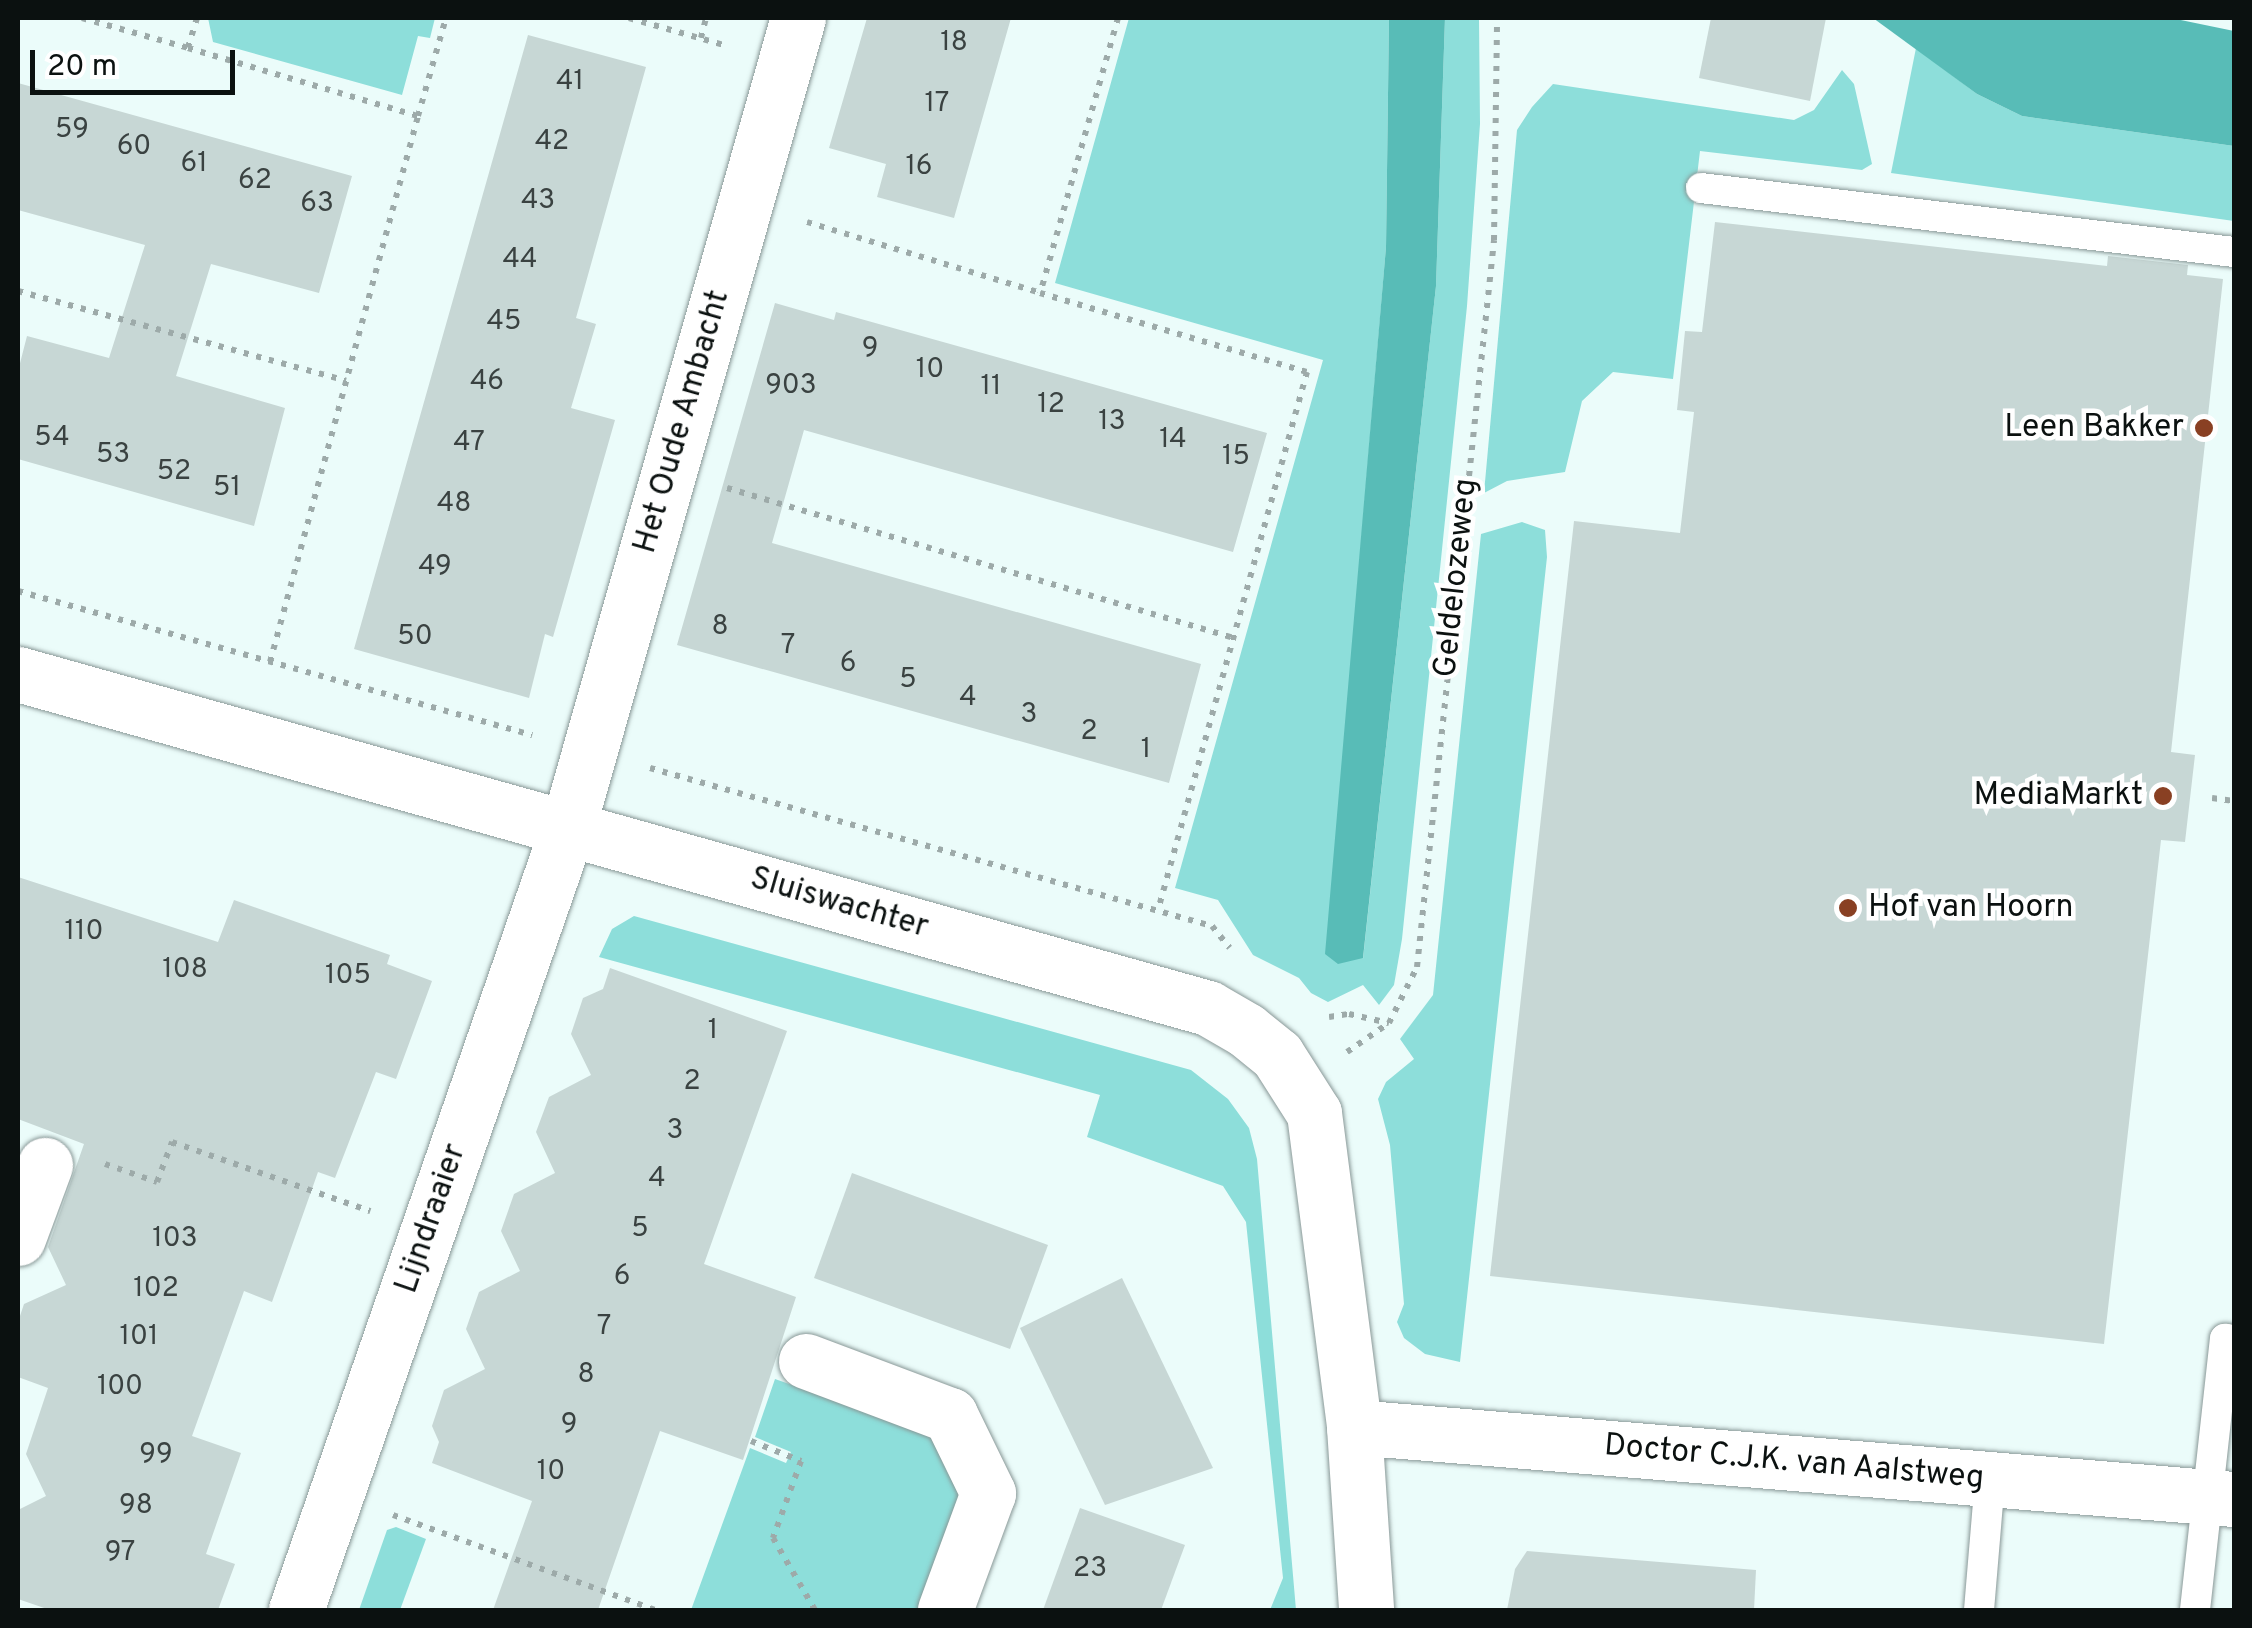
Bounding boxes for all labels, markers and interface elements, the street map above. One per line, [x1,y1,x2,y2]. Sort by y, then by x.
house number: 18 [940,26,968,60]
scale bar [35,30,240,92]
text: 20 m [47,49,117,86]
house number: 41 [556,65,584,99]
house number: 17 [925,87,949,121]
house number: 59 [55,113,89,147]
house number: 42 [535,125,569,159]
house number: 60 [117,130,151,164]
house number: 61 [180,147,208,181]
house number: 16 [905,150,933,184]
house number: 62 [238,164,272,198]
house number: 43 [521,184,555,218]
house number: 63 [300,187,334,221]
house number: 44 [503,243,537,277]
street label: Het Oude Ambacht [627,285,739,559]
house number: 45 [487,305,521,339]
house number: 9 [862,332,878,366]
house number: 10 [916,353,944,387]
house number: 46 [470,365,504,399]
house number: 903 [765,369,817,403]
house number: 11 [981,370,1001,404]
house number: 12 [1037,388,1065,422]
house number: 13 [1098,405,1126,439]
place label: Leen Bakker [2004,409,2184,447]
marker: Leen Bakker [2193,417,2215,439]
house number: 54 [34,421,70,455]
house number: 14 [1159,423,1187,457]
house number: 47 [453,426,485,460]
house number: 53 [96,438,130,472]
house number: 15 [1222,440,1250,474]
house number: 52 [157,455,191,489]
house number: 51 [213,471,241,505]
street label: Geldelozeweg [1427,477,1487,679]
house number: 48 [437,487,471,521]
house number: 49 [418,550,452,584]
house number: 8 [711,610,729,644]
house number: 50 [397,620,433,654]
house number: 7 [781,629,795,663]
house number: 6 [840,647,856,681]
house number: 5 [899,663,917,697]
house number: 4 [959,681,977,715]
house number: 3 [1021,698,1037,732]
house number: 2 [1080,715,1098,749]
house number: 1 [1141,733,1151,767]
place label: MediaMarkt [1973,777,2143,815]
marker: MediaMarkt [2152,785,2174,807]
street label: Sluiswachter [745,860,933,948]
place label: Hof van Hoorn [1868,889,2074,927]
marker: Hof van Hoorn [1837,897,1859,919]
house number: 110 [65,915,103,949]
house number: 108 [162,953,208,987]
house number: 105 [325,959,371,993]
house number: 1 [708,1014,718,1048]
house number: 2 [683,1065,701,1099]
house number: 3 [667,1114,683,1148]
street label: Lijndraaier [389,1139,475,1299]
house number: 4 [648,1162,666,1196]
house number: 5 [631,1212,649,1246]
house number: 103 [152,1222,198,1256]
house number: 6 [614,1260,630,1294]
house number: 102 [133,1272,179,1306]
house number: 7 [597,1310,611,1344]
house number: 101 [120,1320,158,1354]
house number: 8 [577,1358,595,1392]
house number: 100 [97,1370,143,1404]
house number: 9 [561,1408,577,1442]
street label: Doctor C.J.K. van Aalstweg [1602,1427,1986,1499]
house number: 99 [139,1438,173,1472]
house number: 10 [537,1455,565,1489]
house number: 98 [119,1489,153,1523]
house number: 97 [105,1536,135,1570]
house number: 23 [1073,1552,1107,1586]

